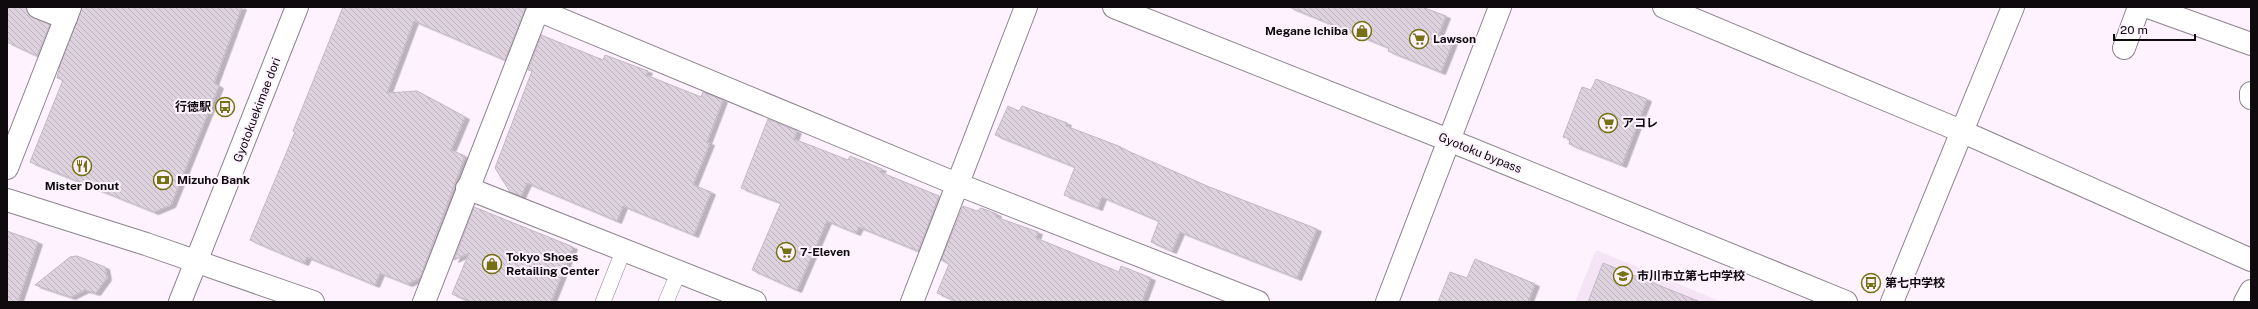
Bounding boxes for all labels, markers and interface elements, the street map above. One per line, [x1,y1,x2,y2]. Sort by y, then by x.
scale bar [2114,16,2195,42]
shop icon: Megane Ichiba [1351,20,1373,42]
text: 20 m [2120,23,2148,37]
place label: Megane Ichiba [1265,24,1348,38]
supermarket icon: Lawson [1408,28,1430,50]
place label: Lawson [1433,32,1476,46]
street label: Gyotokuekimae dori [231,56,283,164]
bus stop icon: 行徳駅 [214,96,236,118]
place label: 行徳駅 [175,100,211,114]
supermarket icon: アコレ [1597,112,1619,134]
place label: アコレ [1622,116,1658,130]
street label: Gyotoku bypass [1436,130,1524,176]
restaurant icon: Mister Donut [71,155,93,177]
bank icon: Mizuho Bank [152,169,174,191]
place label: Mizuho Bank [177,173,250,187]
place label: Mister Donut [45,179,119,193]
supermarket icon: 7-Eleven [775,241,797,263]
place label: 7-Eleven [800,245,850,259]
place label: Tokyo Shoes Retailing Center [506,250,600,278]
shop icon: Tokyo Shoes Retailing Center [481,253,503,275]
school or university icon: 市川市立第七中学校 [1612,265,1634,287]
place label: 市川市立第七中学校 [1637,269,1745,283]
bus stop icon: 第七中学校 [1860,272,1882,294]
place label: 第七中学校 [1885,276,1945,290]

